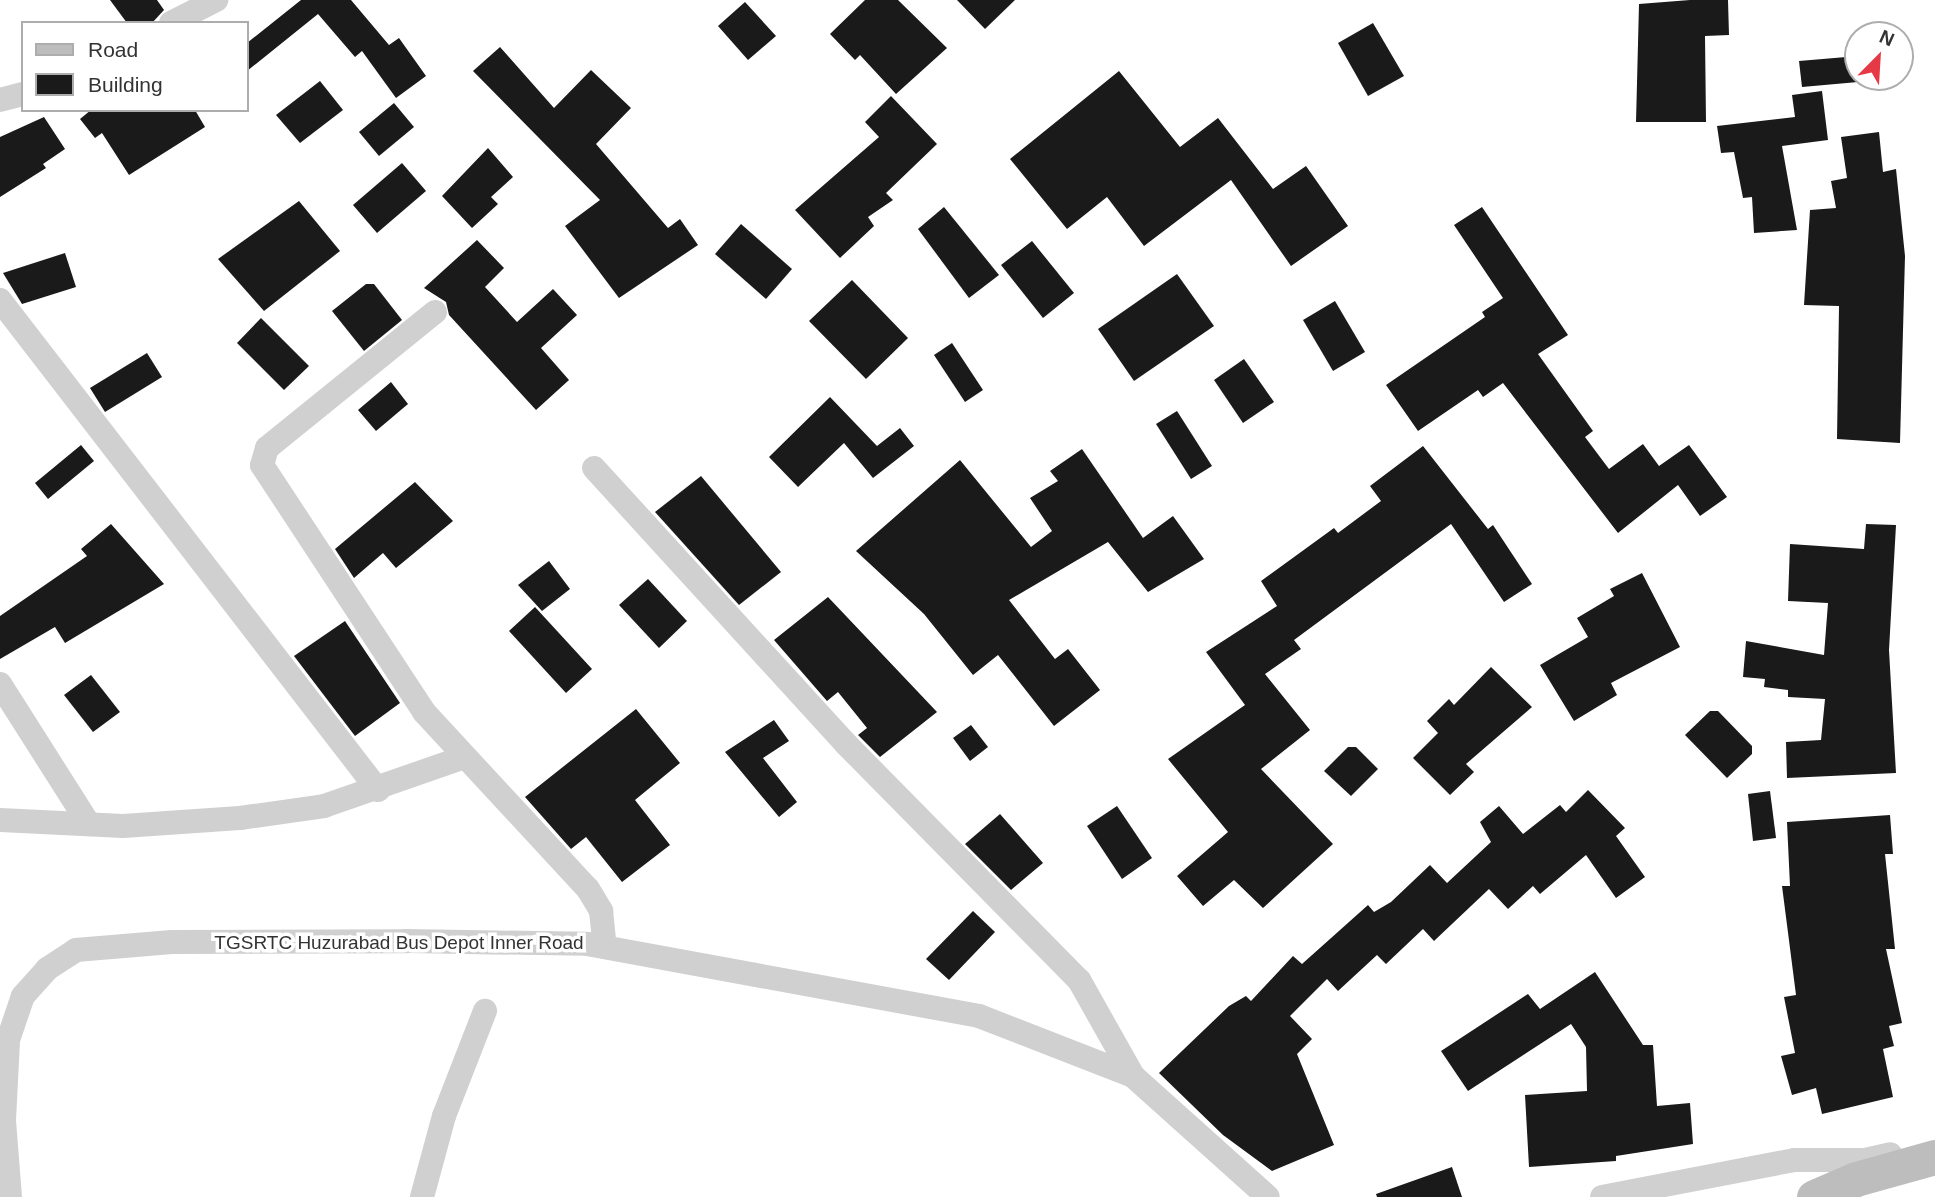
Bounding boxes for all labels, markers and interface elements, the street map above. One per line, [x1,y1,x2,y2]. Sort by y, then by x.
legend [21,21,248,112]
north arrow [1844,21,1914,91]
text: N [1876,26,1897,51]
text: Road [88,38,138,61]
text: Building [88,73,163,96]
street label: TGSRTC Huzurabad Bus Depot Inner Road [214,932,584,954]

